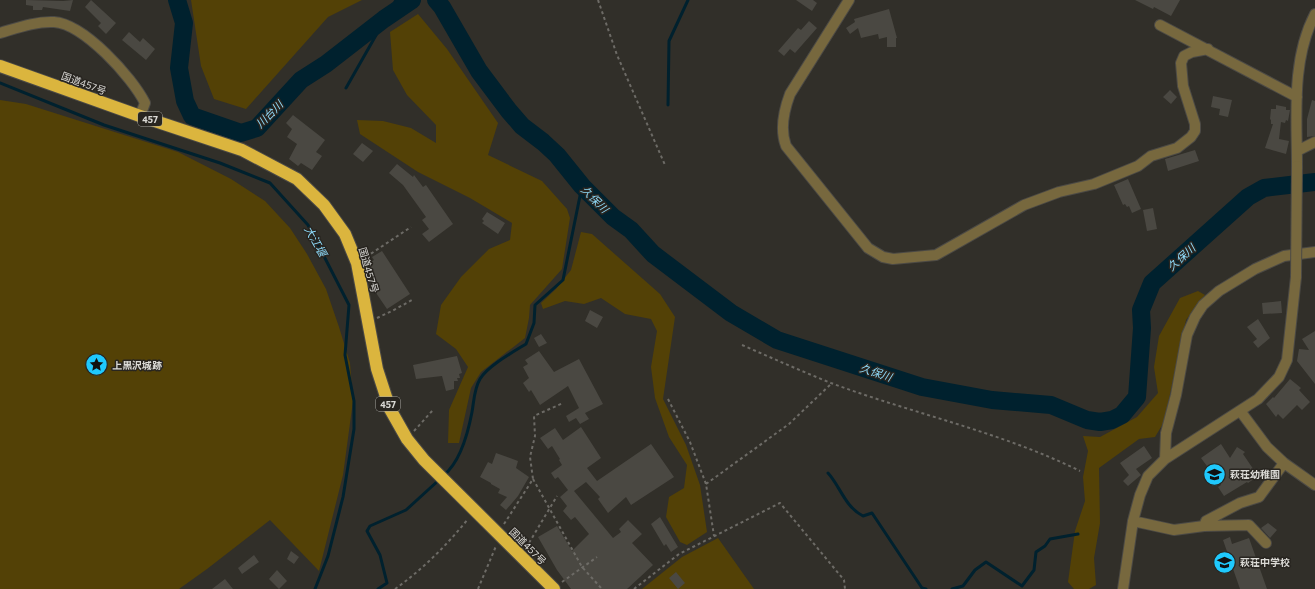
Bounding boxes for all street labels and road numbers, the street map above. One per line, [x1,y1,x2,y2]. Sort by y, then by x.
street label: 国道457号 [60,69,108,97]
road number: 457 [138,112,162,126]
street label: 国道457号 [357,246,381,294]
road number: 457 [376,397,400,411]
street label: 国道457号 [507,525,549,567]

